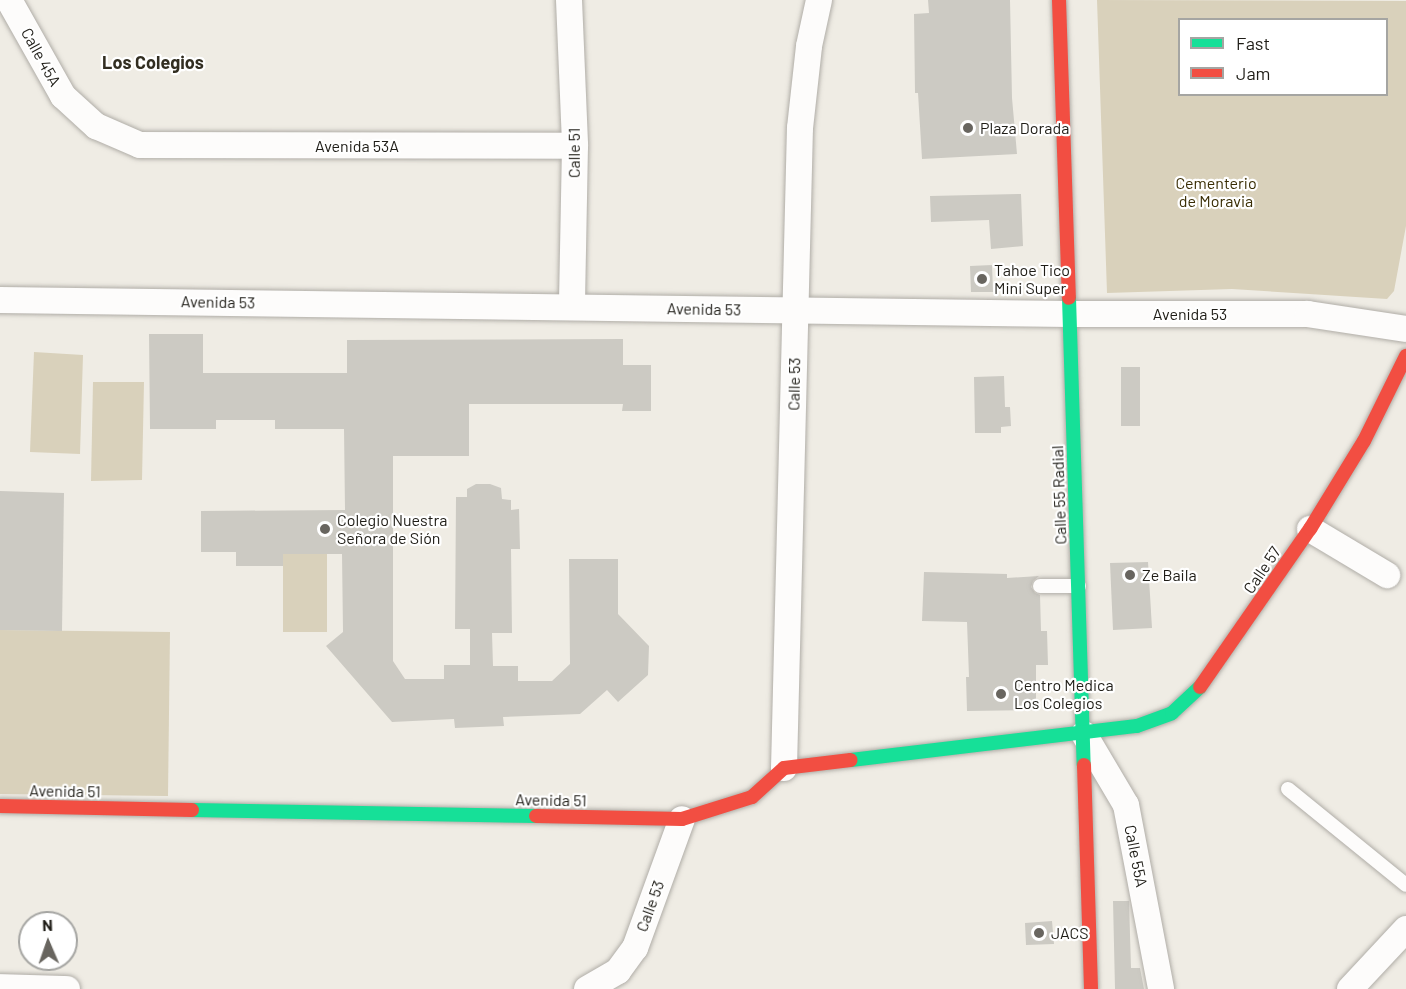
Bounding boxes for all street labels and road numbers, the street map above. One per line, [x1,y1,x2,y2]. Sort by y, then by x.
street label: Calle 45A [17,25,65,89]
street label: Calle 51 [564,128,584,178]
street label: Avenida 53A [315,136,399,156]
street label: Avenida 53 [181,292,255,312]
street label: Avenida 53 [667,299,741,319]
street label: Avenida 53 [1153,304,1227,324]
street label: Calle 53 [784,357,804,411]
street label: Calle 55 Radial [1048,445,1070,545]
street label: Calle 57 [1239,543,1285,597]
street label: Avenida 51 [29,781,101,801]
street label: Avenida 51 [515,790,587,810]
street label: Calle 55A [1121,823,1151,889]
street label: Calle 53 [632,878,668,934]

